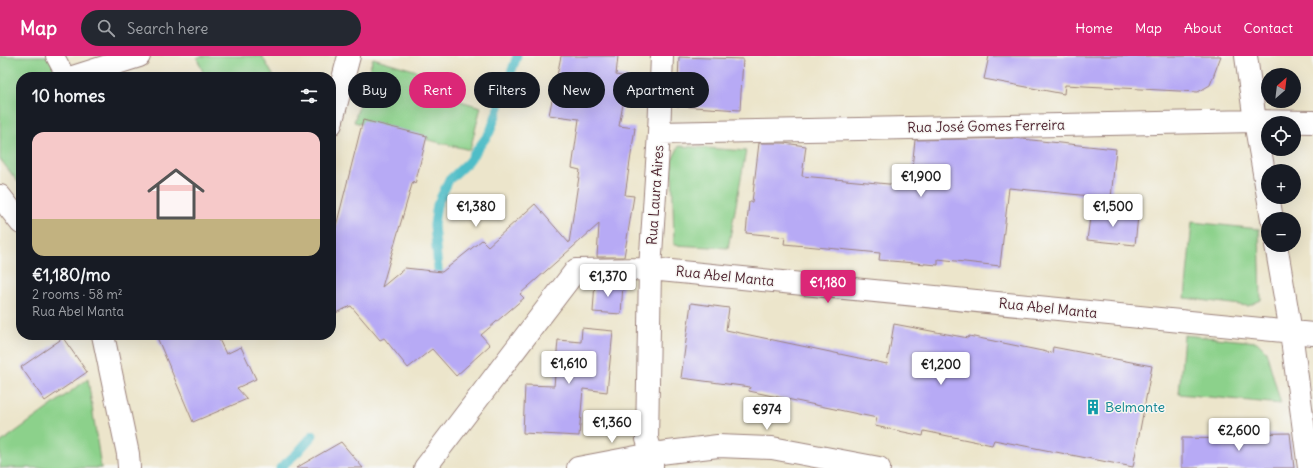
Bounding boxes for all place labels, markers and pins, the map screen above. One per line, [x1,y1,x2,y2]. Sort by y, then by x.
pin: €1,900 [888,164,954,198]
pin: €1,380 [443,194,509,228]
pin: €1,500 [1080,194,1146,228]
pin: €1,370 [575,264,641,298]
pin: €1,180 [795,270,861,304]
pin: €1,610 [536,351,602,385]
pin: €1,200 [908,352,974,386]
pin: €974 [743,397,791,431]
building icon: Belmonte [1084,398,1102,416]
place label: Belmonte [1105,398,1165,416]
pin: €1,360 [579,410,645,444]
pin: €2,600 [1206,418,1272,452]

